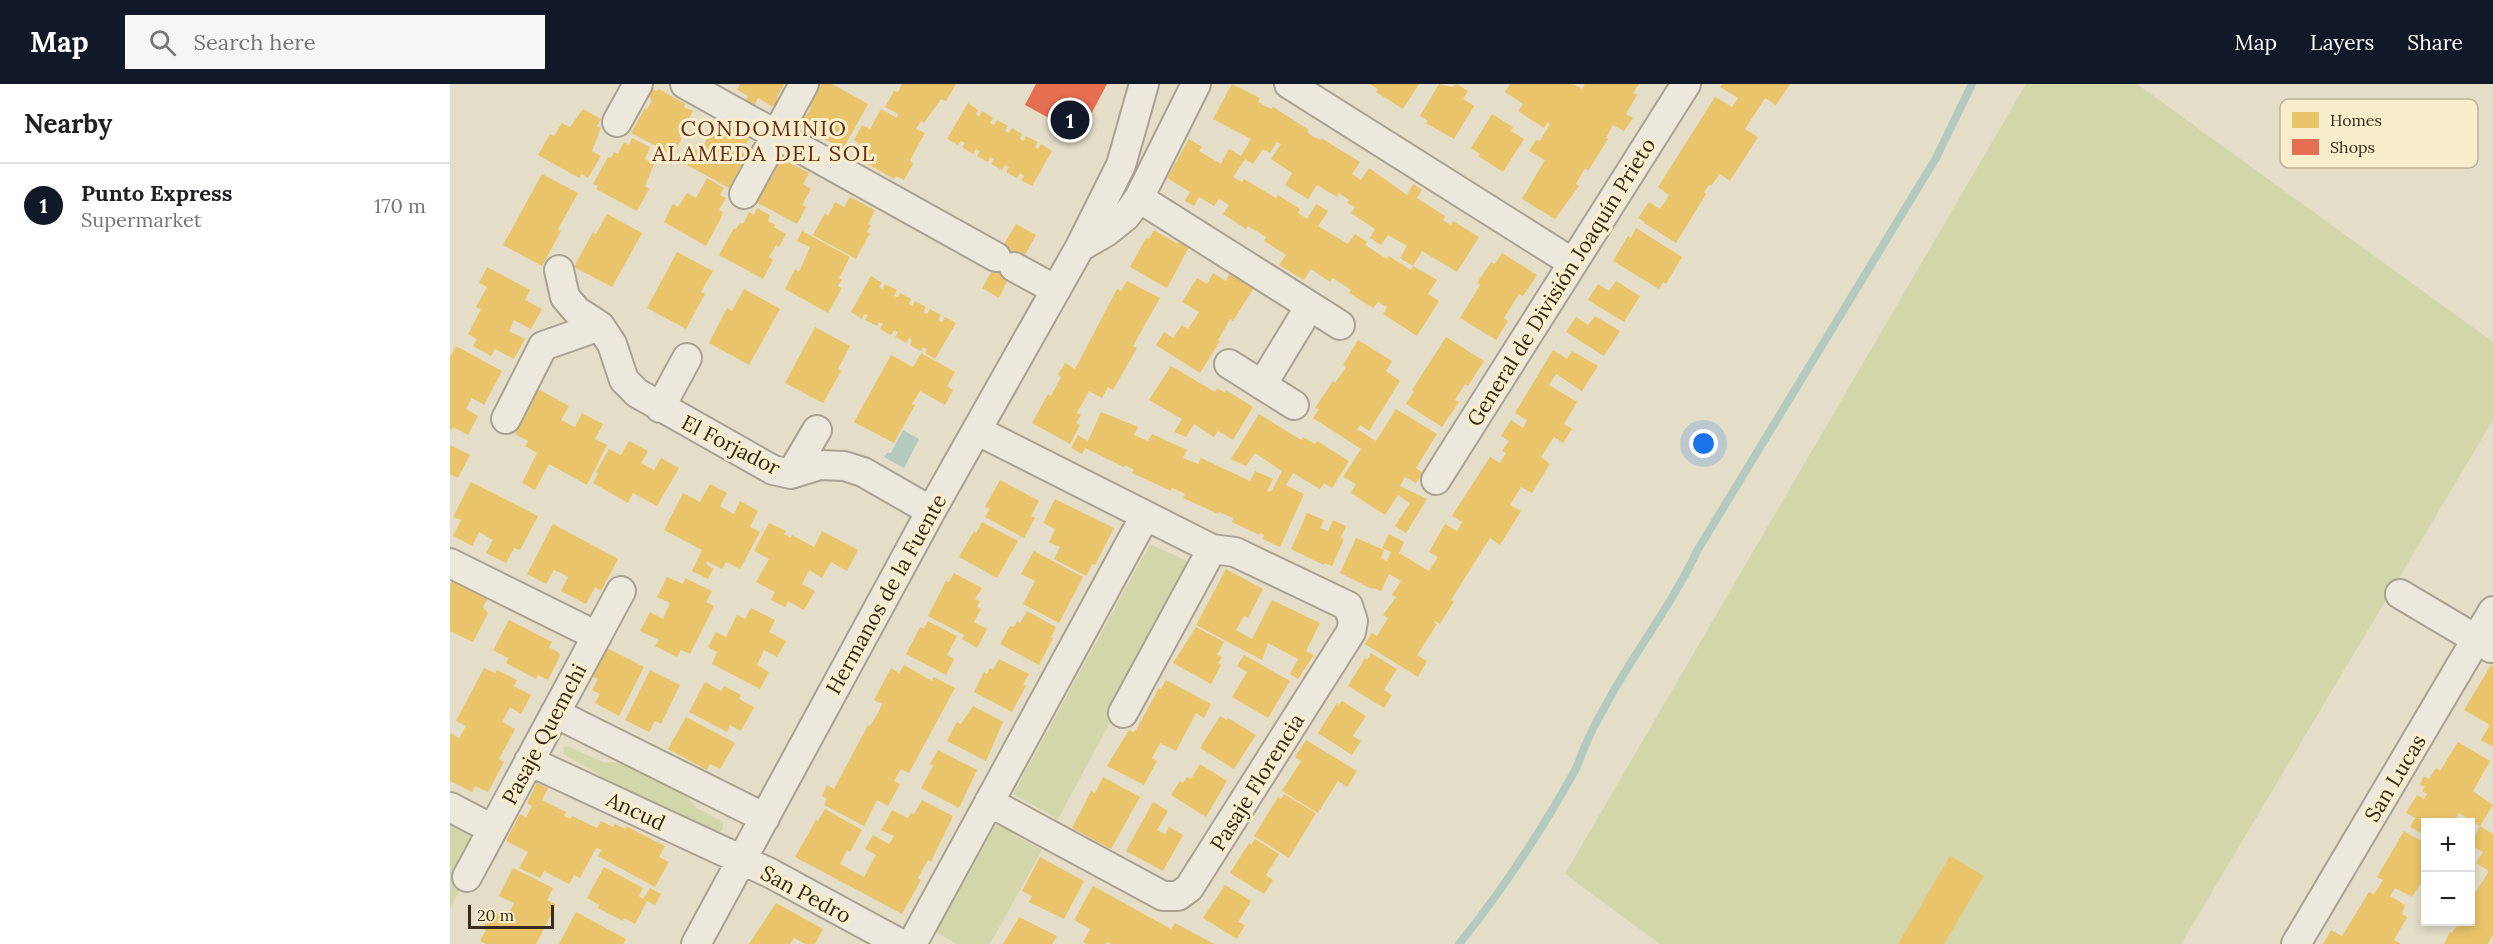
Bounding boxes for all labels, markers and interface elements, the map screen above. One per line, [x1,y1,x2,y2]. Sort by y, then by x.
search box [125,15,545,69]
text: Map [30,24,89,60]
icon: search [146,26,179,59]
text: Search here [194,28,316,56]
text: Map [2234,29,2277,56]
text: Layers [2310,29,2374,56]
text: Share [2407,29,2463,56]
pin: 1 [1050,98,1090,142]
legend [2280,99,2478,168]
text: Nearby [24,107,112,140]
text: Homes [2330,110,2382,130]
district label: CONDOMINIO ALAMEDA DEL SOL [651,114,876,167]
street label: General de División Joaquín Prieto [1461,133,1661,431]
text: Shops [2330,137,2375,157]
text: Punto Express [81,179,232,207]
text: 1 [39,193,48,218]
text: 170 m [374,193,426,218]
text: Supermarket [81,207,201,232]
street label: El Forjador [677,409,785,481]
your location [1689,429,1718,458]
street label: Hermanos de la Fuente [820,489,952,699]
street label: Pasaje Quemchi [496,659,592,809]
street label: Pasaje Florencia [1204,708,1310,856]
street label: San Lucas [2358,729,2432,827]
street label: Ancud [601,785,670,836]
map controls [2421,818,2475,926]
button: + [2421,818,2475,872]
street label: San Pedro [756,859,856,929]
button: − [2421,872,2475,926]
scale bar [468,902,554,930]
text: 20 m [477,905,514,925]

